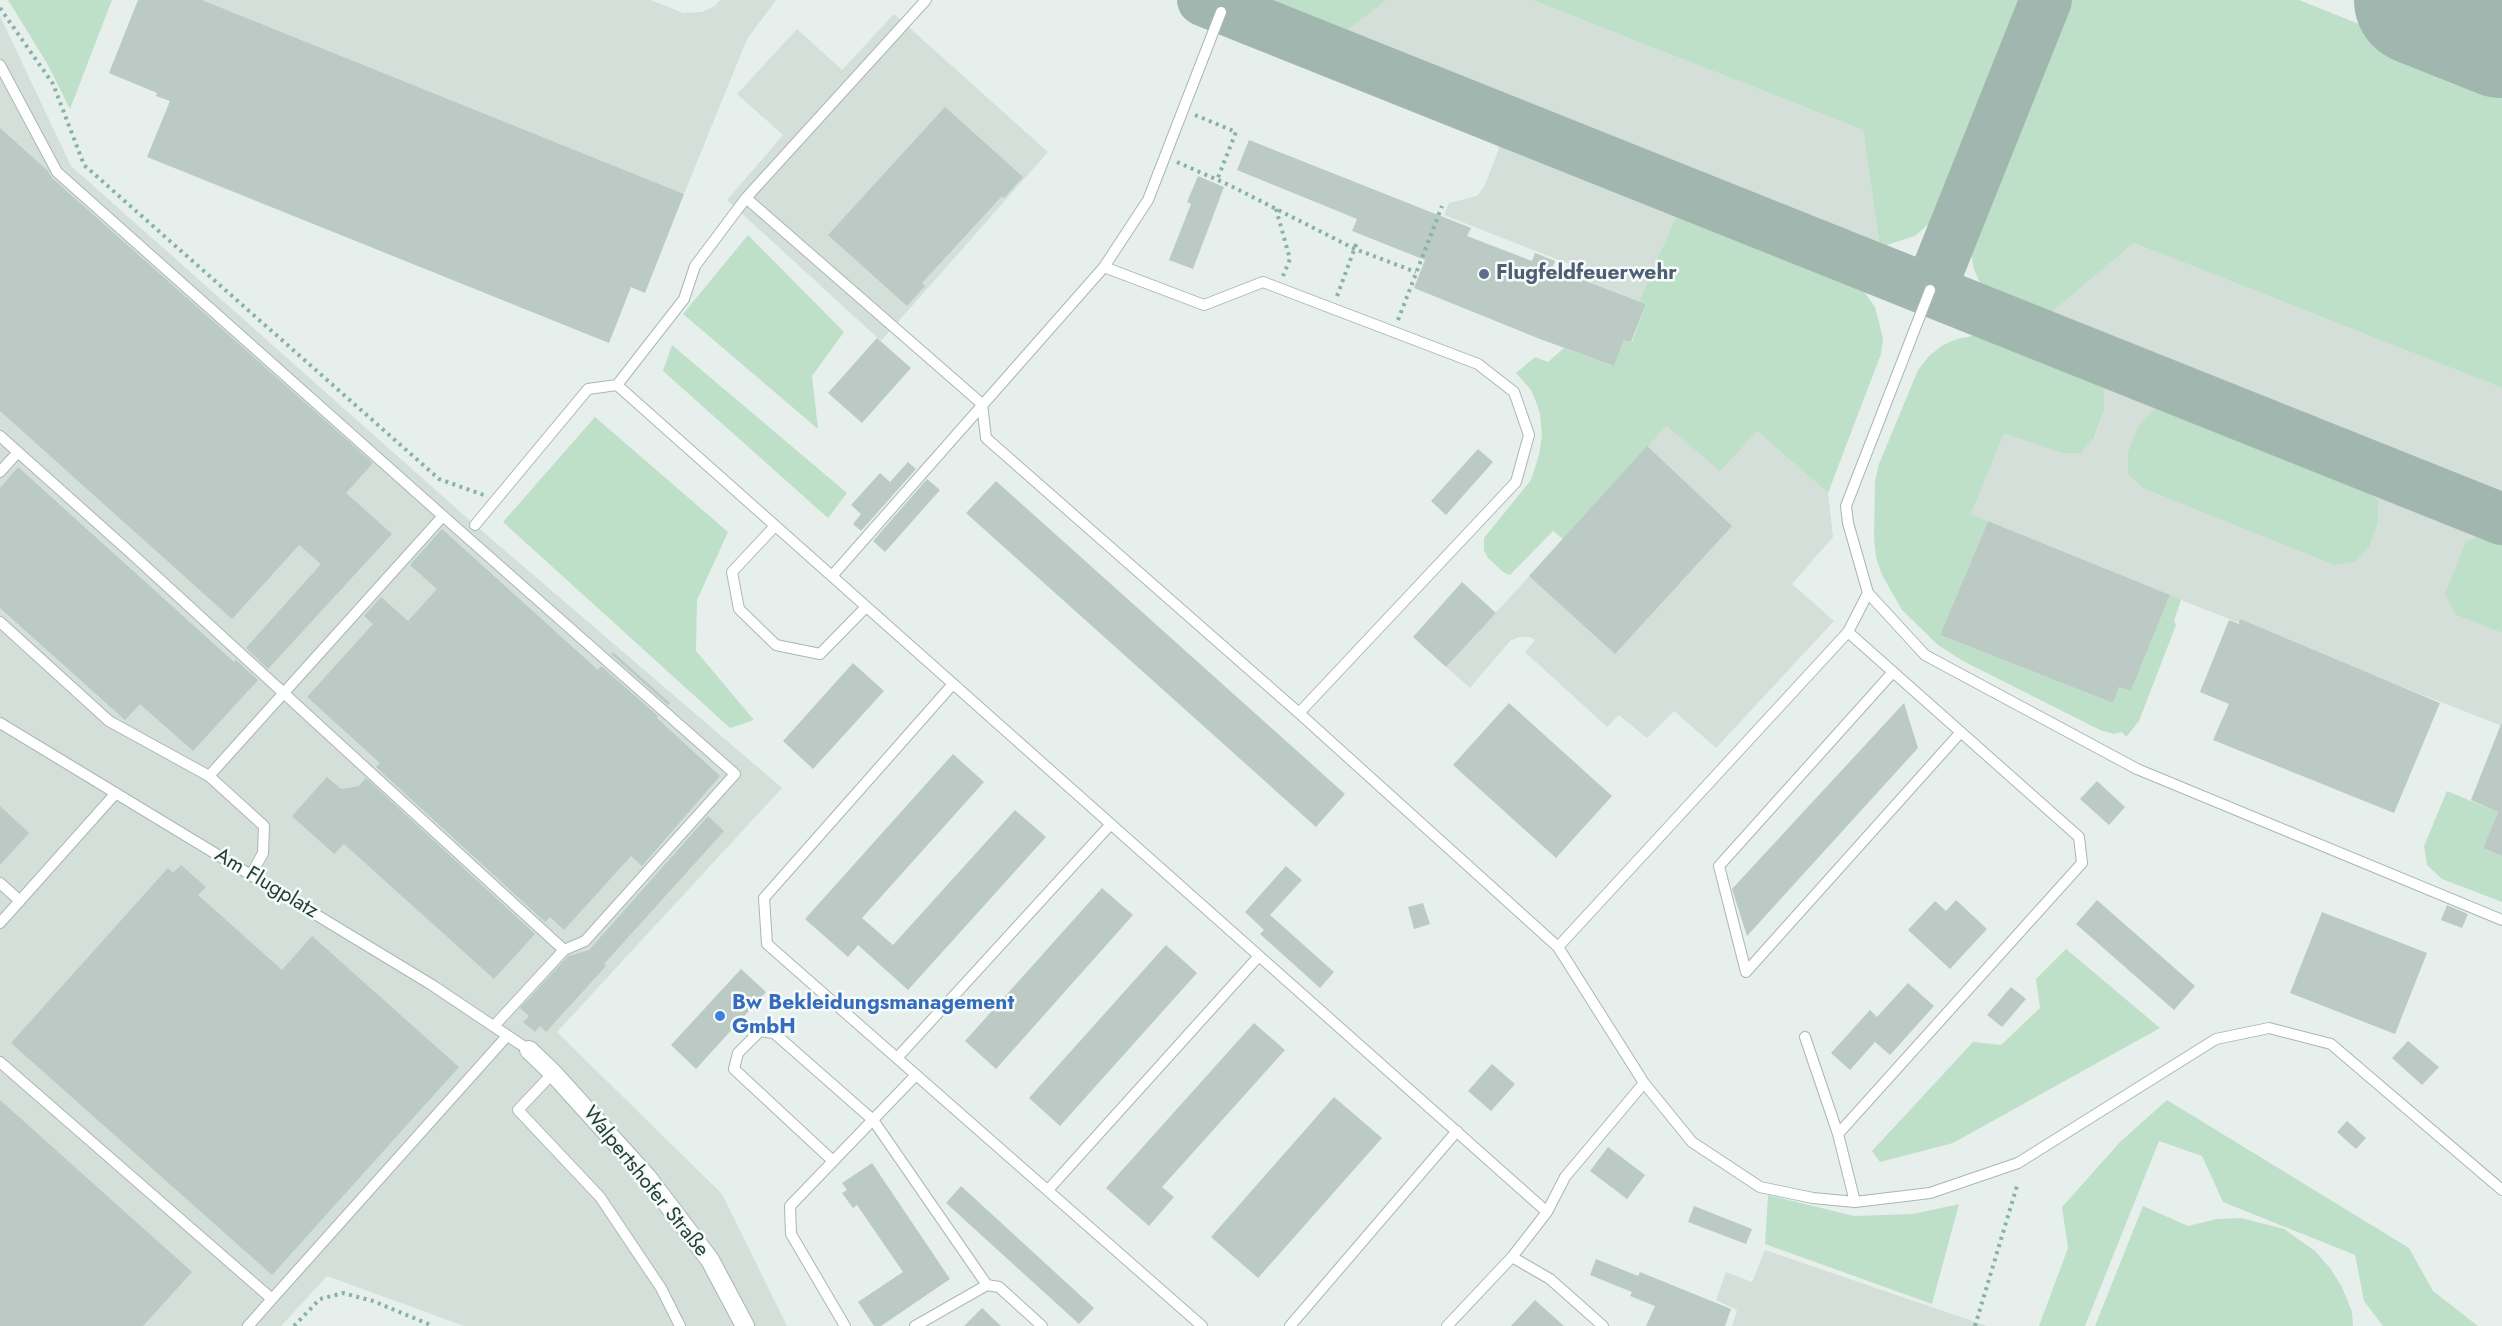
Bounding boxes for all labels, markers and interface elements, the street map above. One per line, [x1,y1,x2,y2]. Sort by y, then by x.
place label: Flugfeldfeuerwehr [1496,261,1677,287]
marker: Flugfeldfeuerwehr [1477,267,1491,281]
street label: Am Flugplatz [210,843,322,925]
place label: Bw Bekleidungsmanagement GmbH [732,991,1014,1041]
marker: Bw Bekleidungsmanagement GmbH [713,1009,727,1023]
street label: Walpertshofer Straße [577,1102,713,1262]

